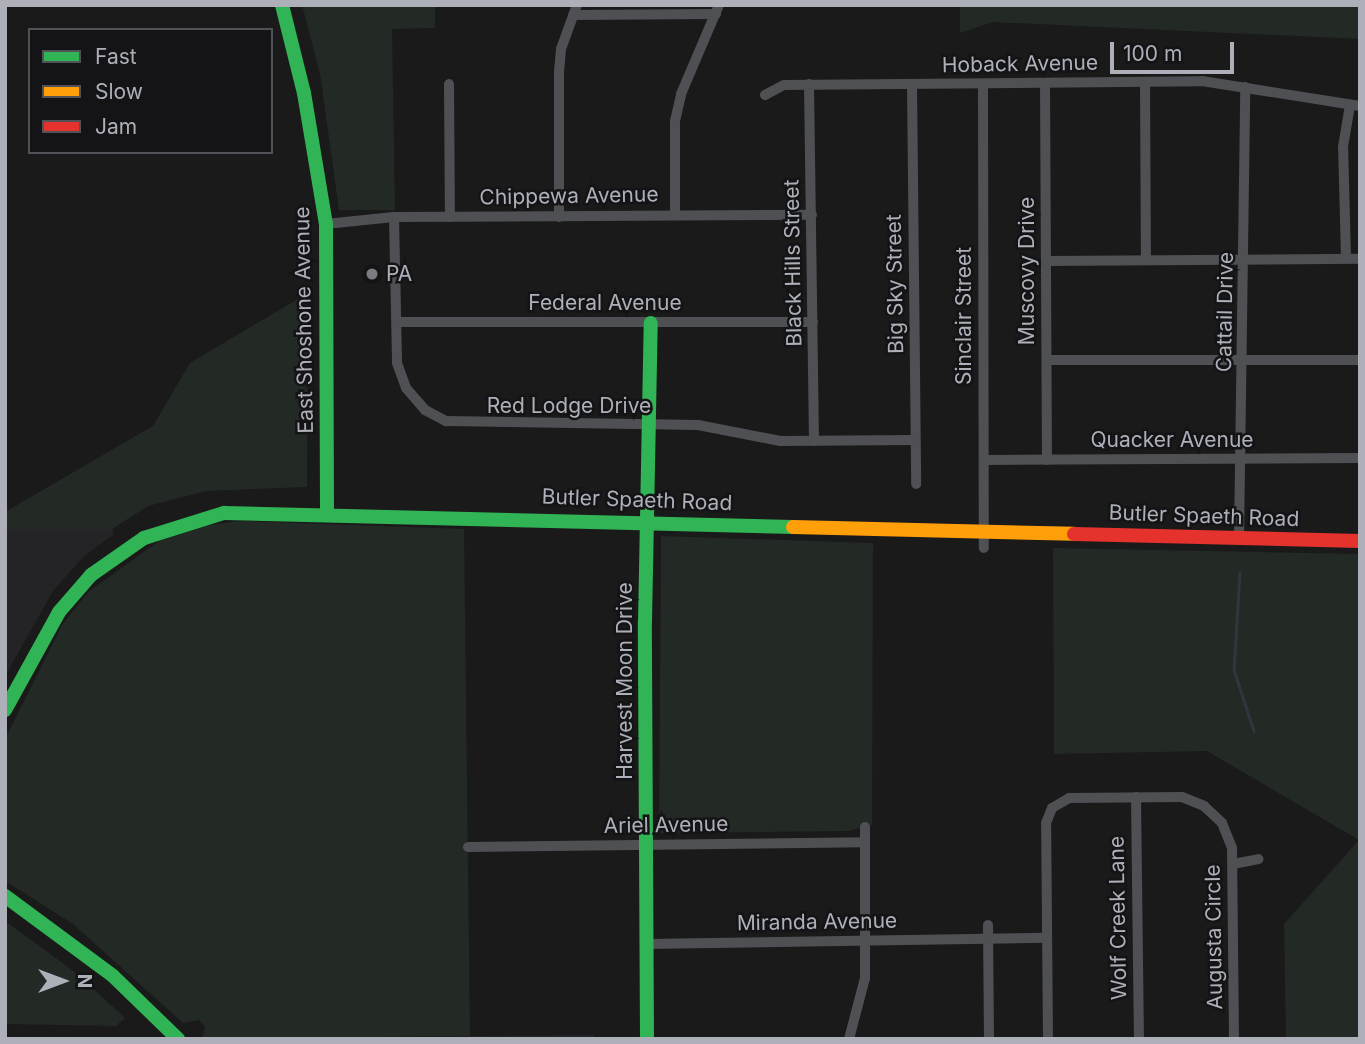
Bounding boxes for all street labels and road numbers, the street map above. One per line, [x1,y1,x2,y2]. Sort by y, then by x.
street label: Hoback Avenue [942,50,1098,78]
street label: Black Hills Street [779,179,807,347]
street label: Chippewa Avenue [479,182,659,210]
street label: Muscovy Drive [1014,197,1040,345]
street label: East Shoshone Avenue [289,206,319,434]
street label: Big Sky Street [881,214,909,354]
street label: Sinclair Street [951,247,977,385]
street label: Cattail Drive [1211,252,1239,372]
street label: Federal Avenue [528,290,682,316]
street label: Red Lodge Drive [487,393,651,419]
street label: Quacker Avenue [1090,427,1254,453]
street label: Butler Spaeth Road [541,484,733,516]
street label: Butler Spaeth Road [1108,500,1300,532]
street label: Harvest Moon Drive [612,582,638,780]
street label: Ariel Avenue [603,811,729,839]
street label: Wolf Creek Lane [1104,836,1132,1000]
street label: Augusta Circle [1200,864,1228,1010]
street label: Miranda Avenue [737,908,897,936]

